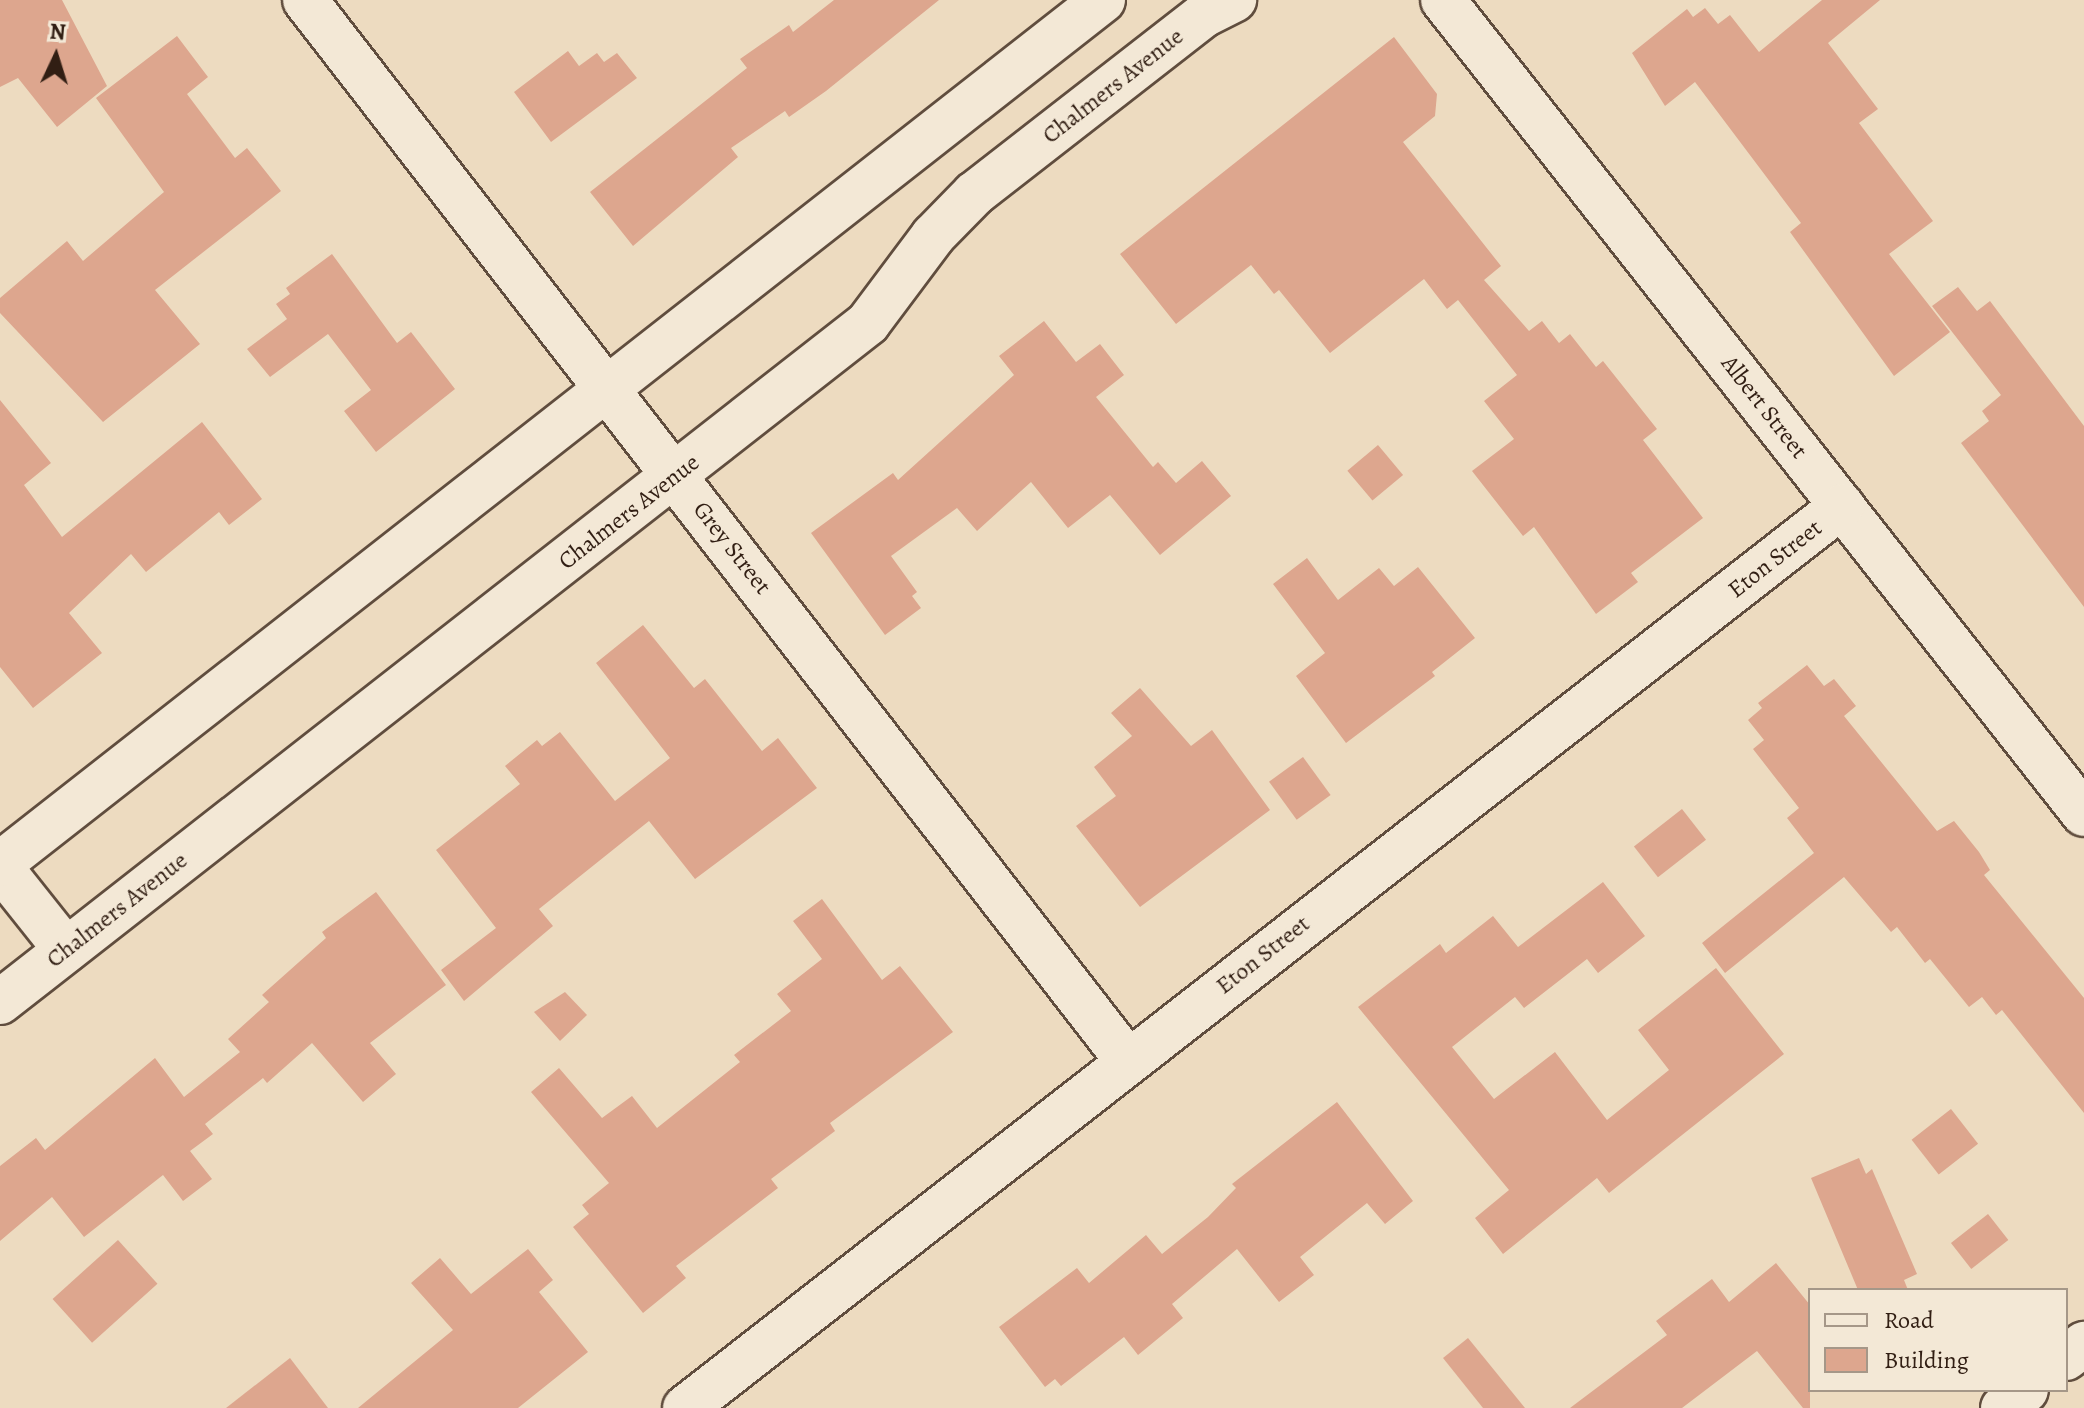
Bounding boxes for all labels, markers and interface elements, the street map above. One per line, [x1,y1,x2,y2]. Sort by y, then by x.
north arrow [16,16,96,96]
text: N [49,17,67,48]
street label: Chalmers Avenue [1037,22,1189,150]
street label: Albert Street [1715,350,1813,464]
street label: Chalmers Avenue [553,448,705,576]
street label: Grey Street [687,496,777,600]
street label: Eton Street [1722,513,1828,605]
street label: Chalmers Avenue [41,846,193,974]
street label: Eton Street [1210,909,1316,1001]
legend [1808,1288,2068,1392]
text: Road [1884,1304,1934,1336]
text: Building [1884,1344,1969,1376]

